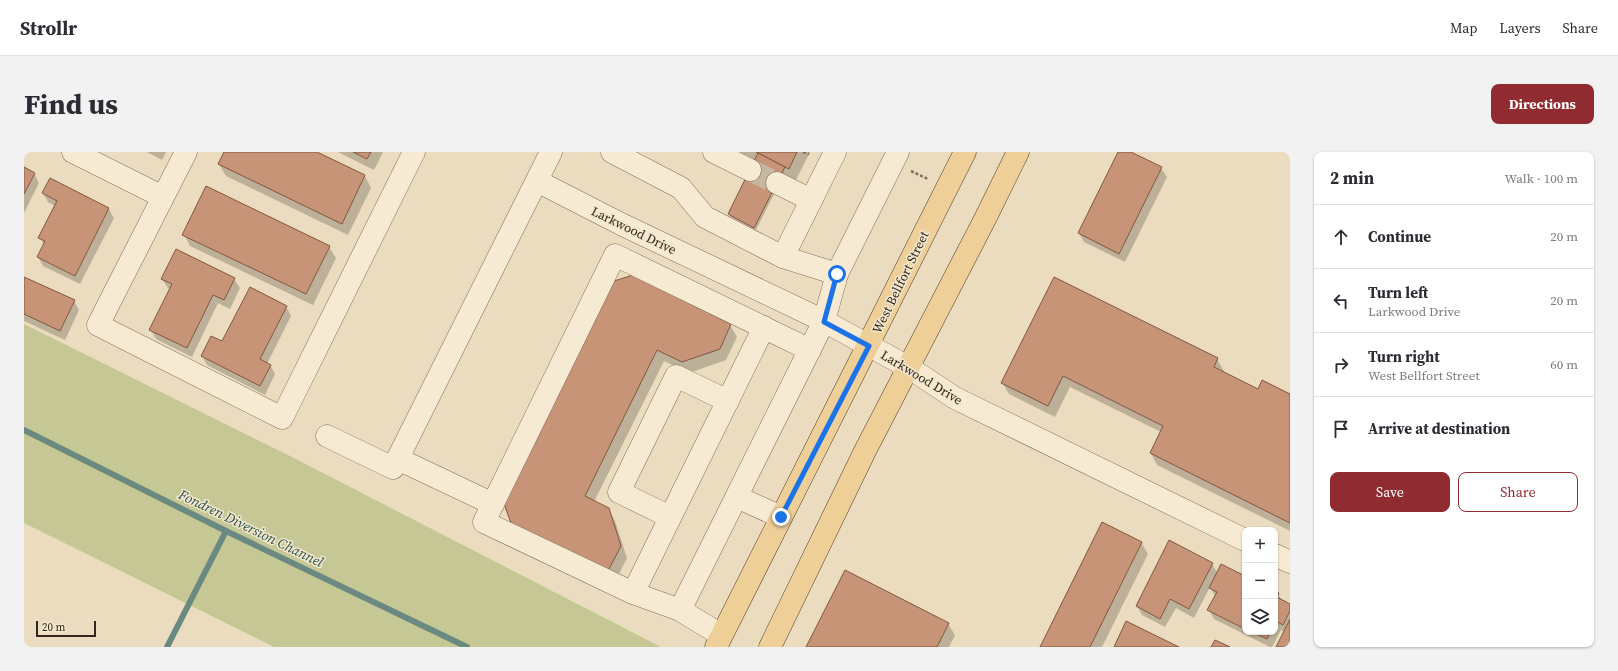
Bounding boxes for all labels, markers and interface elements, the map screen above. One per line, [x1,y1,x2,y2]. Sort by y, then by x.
text: Strollr [20,15,77,41]
text: Map [1450,18,1477,38]
text: Layers [1499,18,1541,38]
text: Share [1563,18,1598,38]
button: Directions [1491,84,1594,124]
text: Find us [24,85,118,123]
text: 2 min [1330,166,1374,190]
text: Walk · 100 m [1505,170,1578,187]
street label: Larkwood Drive [588,203,679,259]
icon: ahead [1330,226,1352,248]
text: Continue [1368,226,1431,247]
street label: West Bellfort Street [868,228,933,336]
text: 20 m [1550,228,1578,245]
route start [828,265,846,283]
text: Turn left [1368,282,1428,303]
icon: left [1330,290,1352,312]
text: 20 m [1550,292,1578,309]
text: Larkwood Drive [1368,303,1460,320]
street label: Larkwood Drive [878,346,966,409]
text: Turn right [1368,346,1440,367]
icon: right [1330,354,1352,376]
text: 60 m [1550,356,1578,373]
text: West Bellfort Street [1368,367,1480,384]
icon: arrive [1330,418,1352,440]
text: Arrive at destination [1368,418,1510,439]
button: Save [1330,472,1450,512]
button: Share [1458,472,1578,512]
water label: Fondren Diversion Channel [174,484,327,572]
route end [772,508,790,526]
map controls [1242,527,1278,635]
button: + [1242,527,1278,563]
button: − [1242,563,1278,599]
button: layers [1242,599,1278,635]
scale bar [36,619,96,638]
text: 20 m [42,620,65,635]

